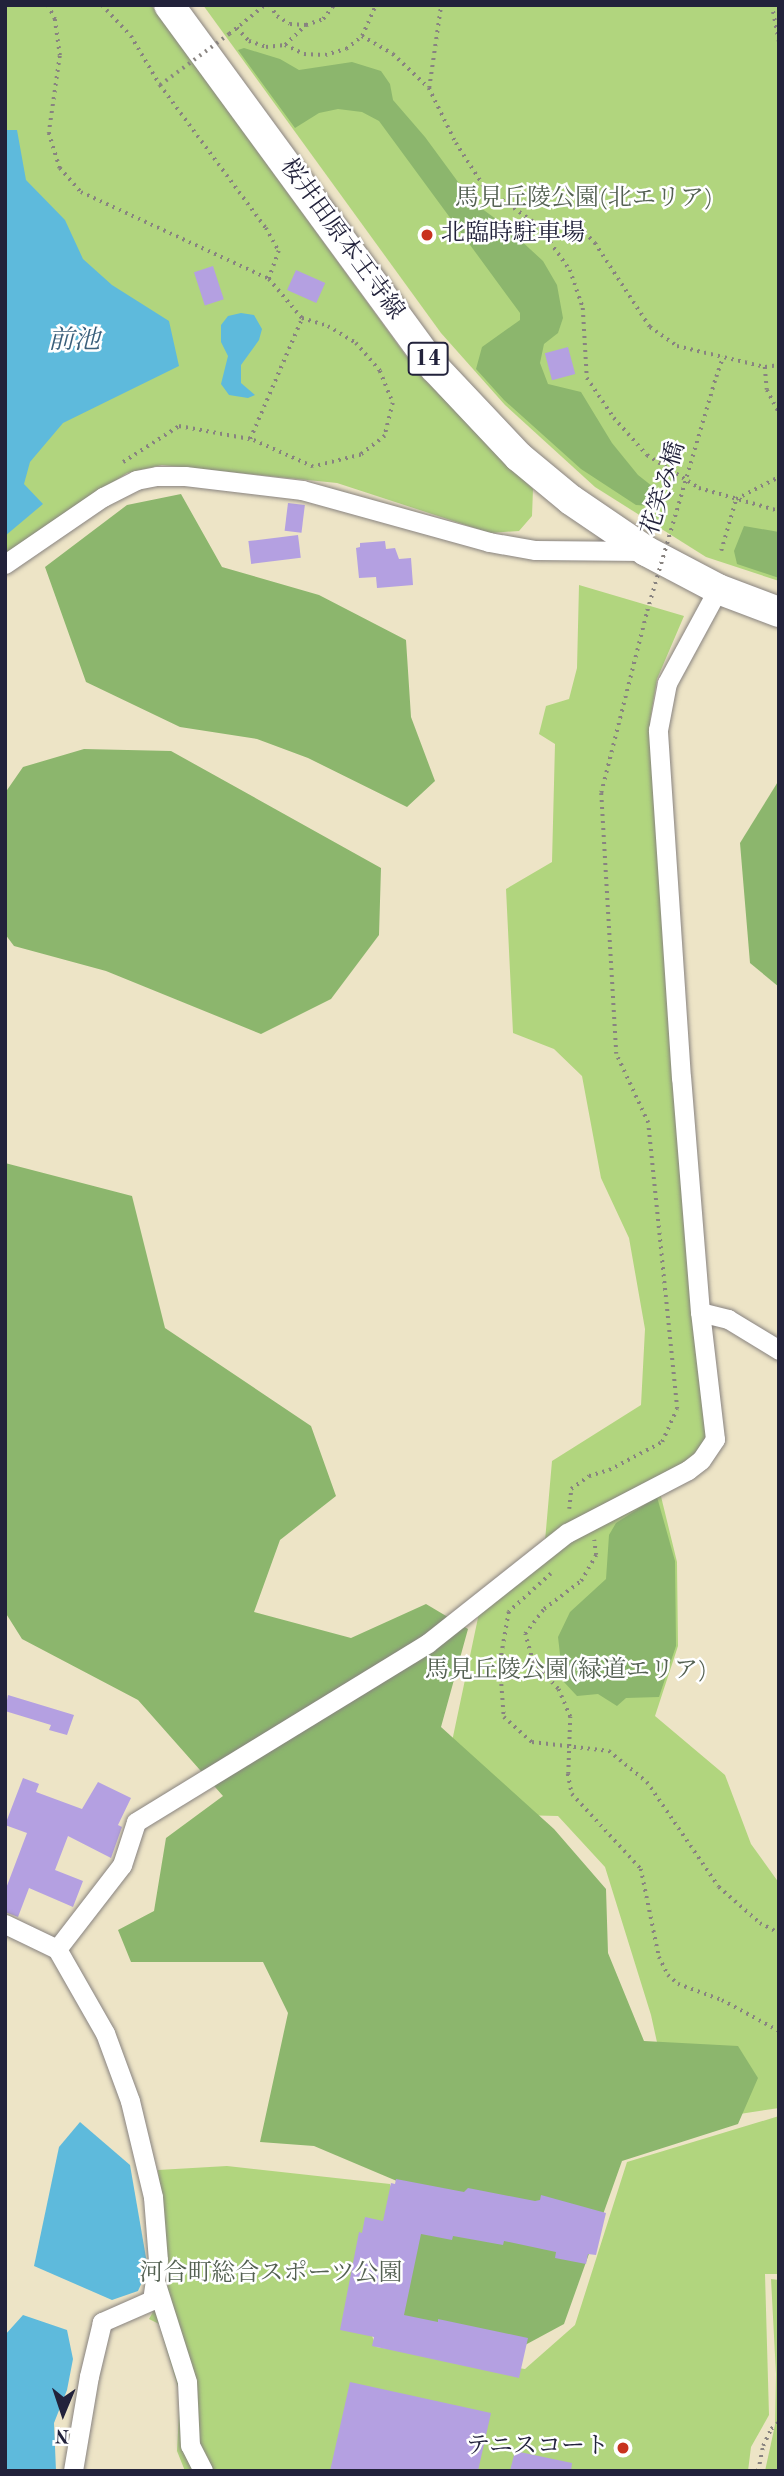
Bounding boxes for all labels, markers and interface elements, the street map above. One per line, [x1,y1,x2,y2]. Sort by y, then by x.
street label: 桜井田原本王寺線 [273,154,409,326]
park label: 馬見丘陵公園(北エリア) [455,186,713,214]
place label: 北臨時駐車場 [441,221,585,249]
marker: 北臨時駐車場 [419,227,435,243]
water label: 前池 [48,326,100,358]
road number: 14 [407,340,449,378]
street label: 花笑み橋 [637,439,693,539]
park label: 馬見丘陵公園(緑道エリア) [425,1658,707,1686]
park label: 河合町総合スポーツ公園 [139,2261,403,2289]
north arrow [28,2378,98,2448]
text: N [55,2425,70,2444]
place label: テニスコート [465,2434,609,2462]
marker: テニスコート [615,2440,631,2456]

